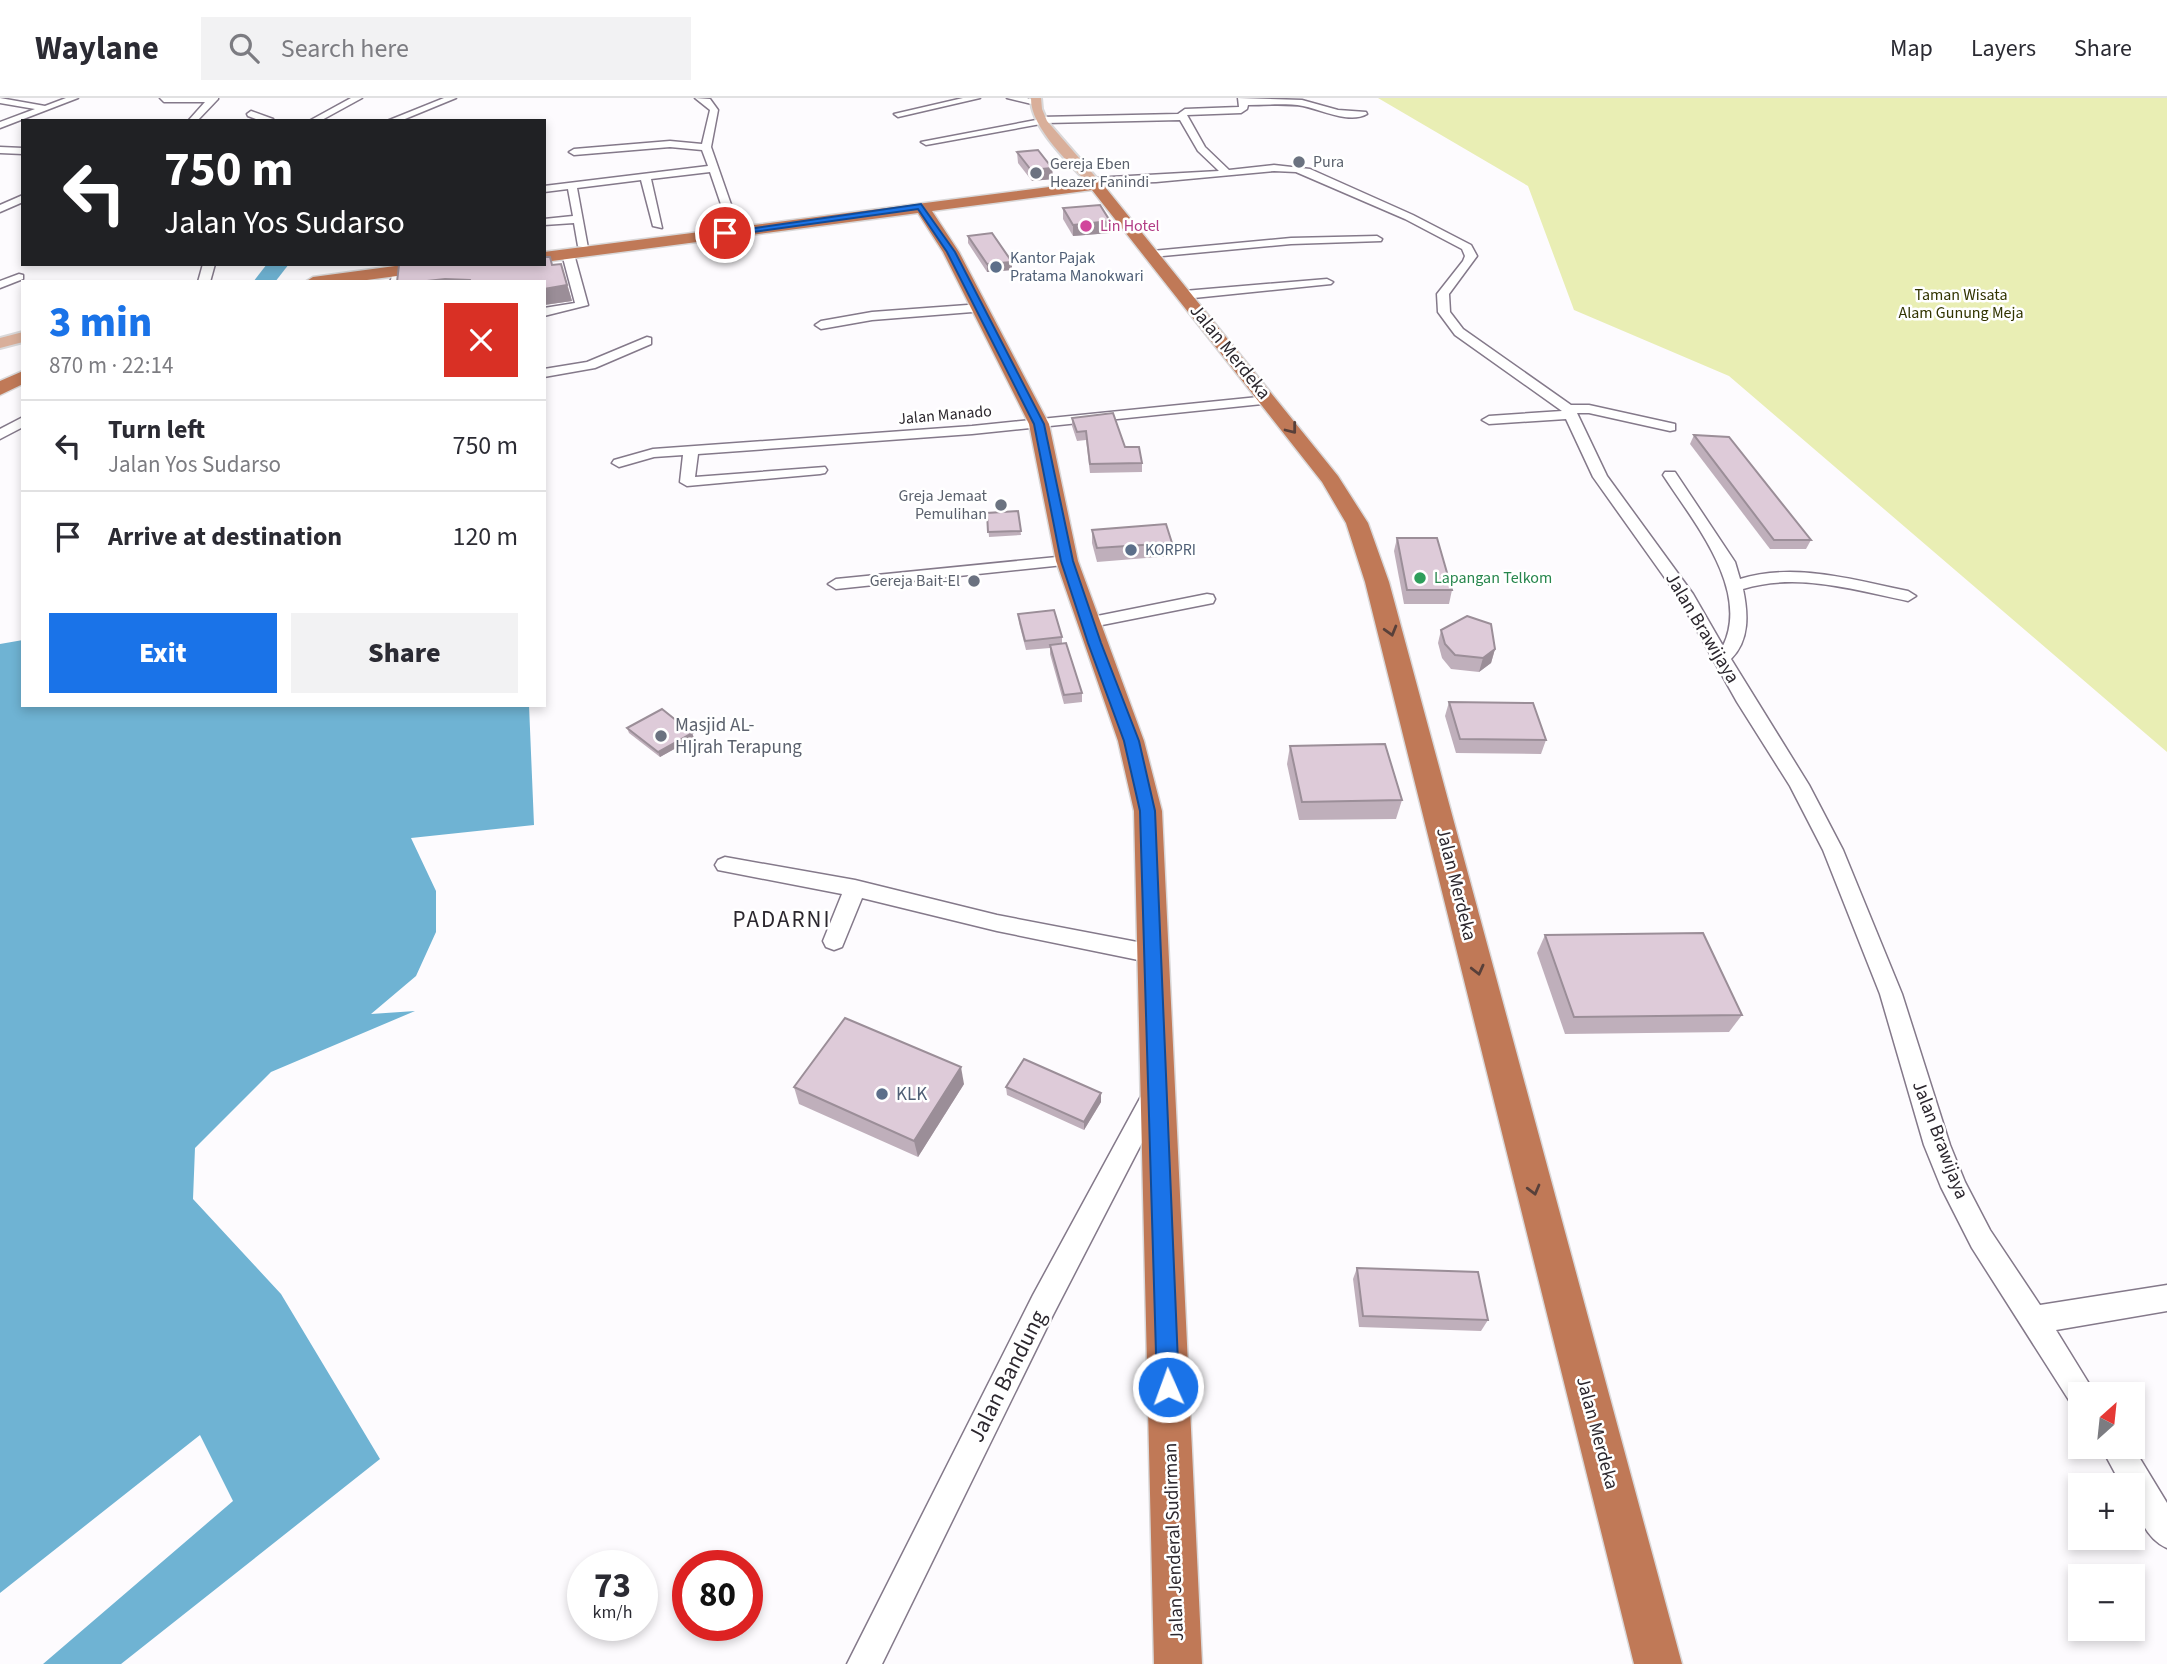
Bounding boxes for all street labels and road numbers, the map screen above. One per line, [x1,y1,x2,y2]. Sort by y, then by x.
street label: Jalan Merdeka [1183,299,1277,405]
street label: Jalan Manado [897,400,993,430]
street label: Jalan Brawijaya [1658,568,1746,688]
street label: Jalan Merdeka [1429,825,1483,943]
street label: Jalan Brawijaya [1905,1077,1975,1203]
street label: Jalan Bandung [960,1304,1055,1448]
street label: Jalan Merdeka [1569,1374,1625,1492]
street label: Jalan Jenderal Sudirman [1157,1442,1191,1642]

